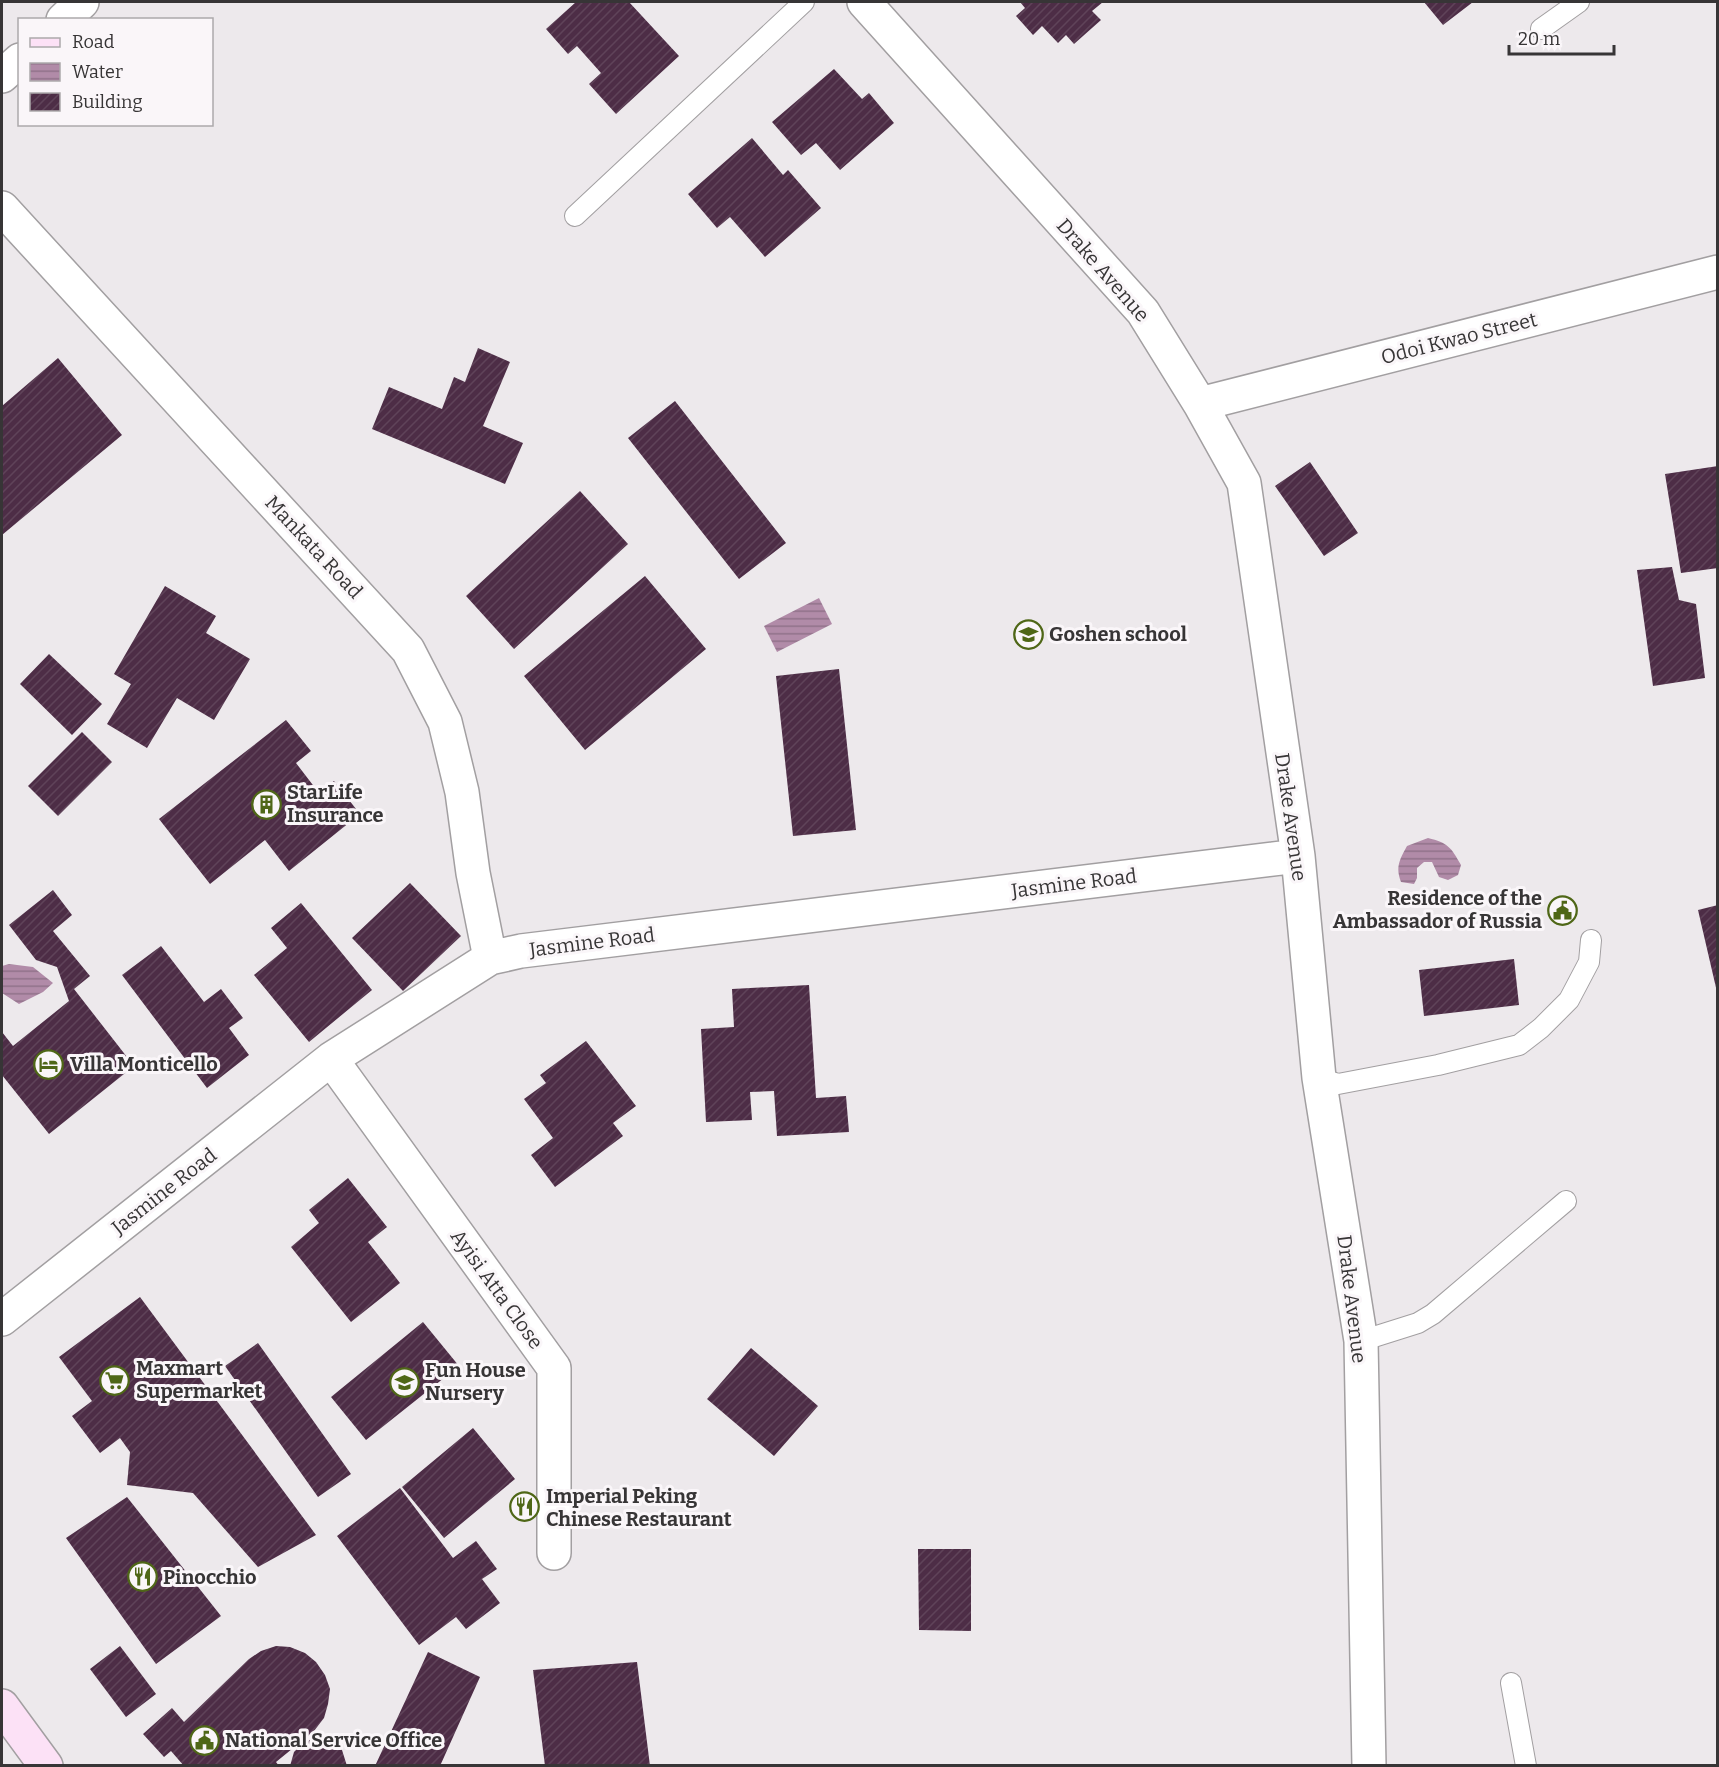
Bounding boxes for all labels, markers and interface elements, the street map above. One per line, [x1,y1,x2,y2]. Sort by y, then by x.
legend [18,18,213,126]
scale bar [1509,18,1614,56]
text: 20 m [1518,28,1560,50]
text: Road [72,31,115,53]
text: Water [72,61,123,83]
text: Building [72,91,143,113]
street label: Drake Avenue [1052,213,1154,327]
street label: Odoi Kwao Street [1378,307,1540,369]
street label: Mankata Road [260,491,368,603]
school or university icon: Goshen school [1012,618,1044,650]
place label: Goshen school [1049,622,1187,646]
street label: Drake Avenue [1270,751,1312,883]
place label: StarLife Insurance [287,780,384,827]
building icon: StarLife Insurance [250,788,282,820]
street label: Jasmine Road [1009,863,1138,903]
place label: Residence of the Ambassador of Russia [1333,886,1542,933]
public building icon: Residence of the Ambassador of Russia [1547,894,1579,926]
street label: Jasmine Road [527,922,656,962]
hotel icon: Villa Monticello [33,1048,65,1080]
place label: Villa Monticello [70,1052,218,1076]
street label: Jasmine Road [106,1143,221,1240]
street label: Ayisi Atta Close [446,1225,548,1353]
street label: Drake Avenue [1332,1233,1372,1365]
place label: Maxmart Supermarket [136,1356,262,1403]
place label: Fun House Nursery [425,1358,526,1405]
supermarket icon: Maxmart Supermarket [99,1364,131,1396]
school or university icon: Fun House Nursery [388,1366,420,1398]
place label: Imperial Peking Chinese Restaurant [546,1484,732,1531]
restaurant icon: Imperial Peking Chinese Restaurant [509,1491,541,1523]
restaurant icon: Pinocchio [126,1561,158,1593]
place label: Pinocchio [163,1565,257,1589]
public building icon: National Service Office [188,1724,220,1756]
place label: National Service Office [225,1728,442,1752]

